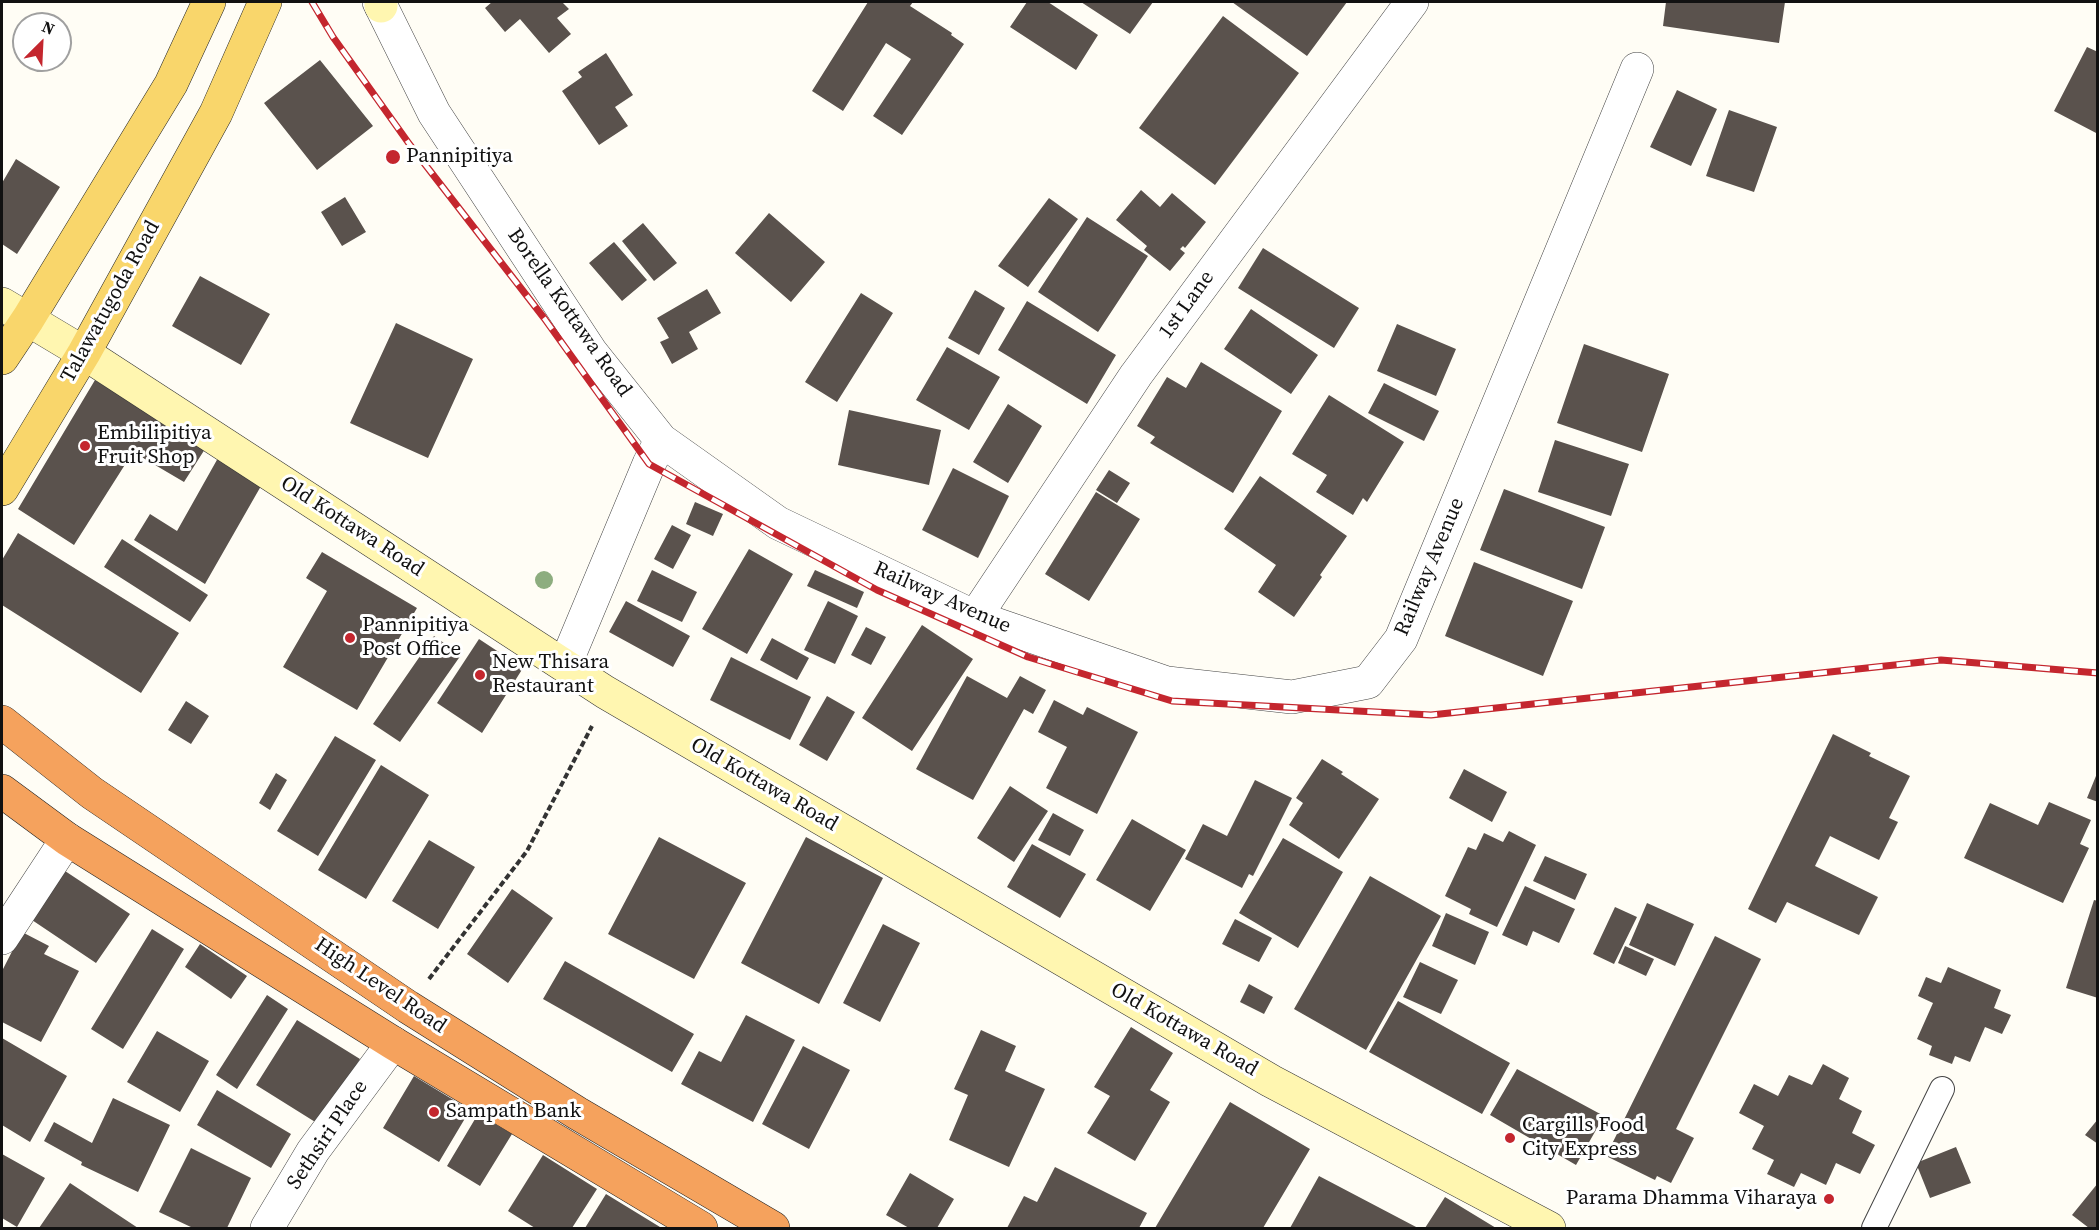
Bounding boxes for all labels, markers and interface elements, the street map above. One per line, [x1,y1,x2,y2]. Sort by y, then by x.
north arrow [12,12,72,72]
text: N [39,15,58,40]
place label: Pannipitiya [406,144,513,170]
marker: Pannipitiya [384,148,402,166]
street label: Talawatugoda Road [56,217,166,387]
street label: Borella Kottawa Road [501,224,637,402]
street label: 1st Lane [1154,266,1220,344]
place label: Embilipitiya Fruit Shop [97,421,212,471]
marker: Embilipitiya Fruit Shop [78,439,92,453]
street label: Old Kottawa Road [276,471,428,583]
street label: Railway Avenue [1390,494,1470,640]
street label: Railway Avenue [870,557,1014,639]
place label: Pannipitiya Post Office [362,613,469,663]
marker: Pannipitiya Post Office [343,631,357,645]
place label: New Thisara Restaurant [492,650,609,700]
marker: New Thisara Restaurant [473,668,487,682]
street label: Old Kottawa Road [686,733,842,837]
street label: High Level Road [309,933,451,1039]
street label: Old Kottawa Road [1106,978,1262,1082]
street label: Sethsiri Place [282,1076,374,1194]
place label: Sampath Bank [446,1099,581,1125]
marker: Sampath Bank [427,1105,441,1119]
place label: Cargills Food City Express [1522,1113,1644,1163]
marker: Cargills Food City Express [1503,1131,1517,1145]
place label: Parama Dhamma Viharaya [1566,1186,1817,1212]
marker: Parama Dhamma Viharaya [1822,1192,1836,1206]

